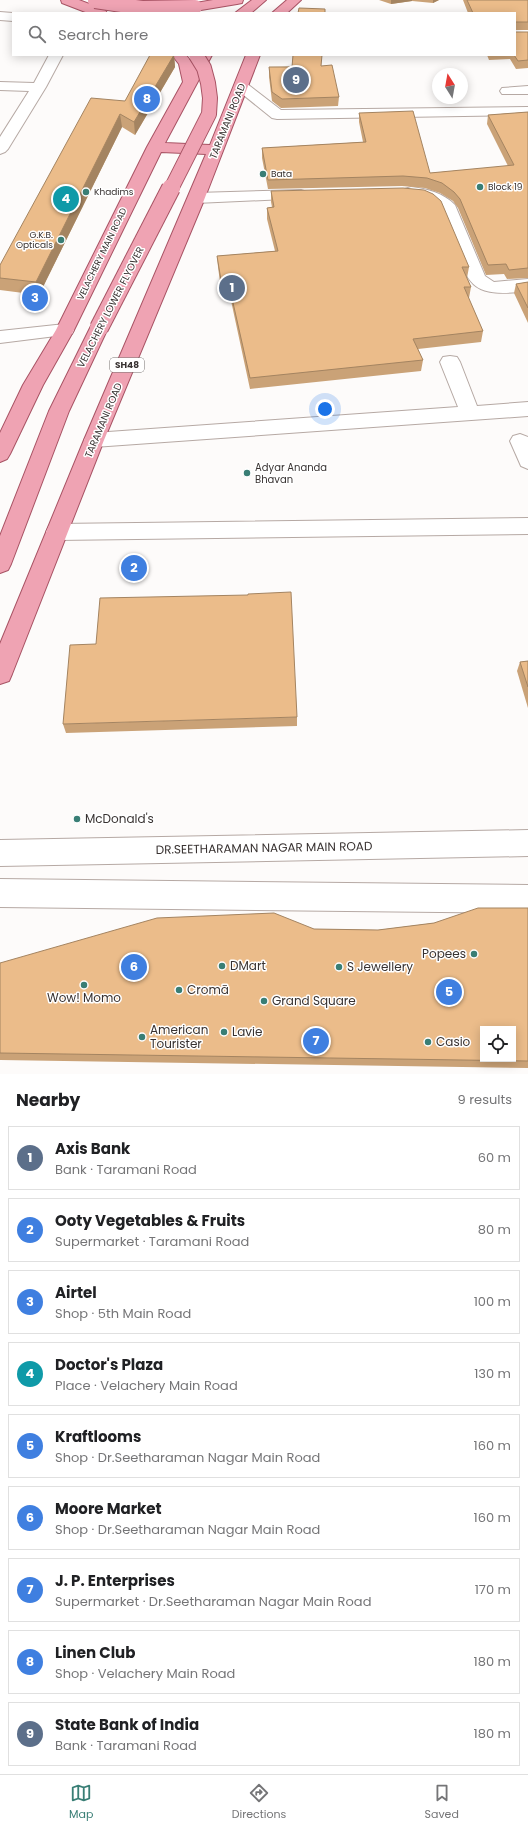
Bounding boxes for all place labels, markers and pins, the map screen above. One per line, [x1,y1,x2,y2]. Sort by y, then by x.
pin: 9 [283,65,309,95]
pin: 8 [134,84,160,114]
place label: Bata [271,168,292,180]
marker: Bata [258,169,268,179]
place label: Block 19 [488,181,523,193]
marker: Block 19 [475,182,485,192]
pin: 4 [53,184,79,214]
place label: Khadims [94,186,134,198]
marker: Khadims [81,187,91,197]
place label: G.K.B. Opticals [16,229,53,251]
marker: G.K.B. Opticals [56,235,66,245]
pin: 1 [219,273,245,303]
pin: 3 [22,283,48,313]
place label: Adyar Ananda Bhavan [255,460,327,487]
marker: Adyar Ananda Bhavan [242,468,252,478]
pin: 2 [121,553,147,583]
place label: McDonald's [85,810,154,827]
marker: McDonald's [72,814,82,824]
place label: Popees [422,945,466,962]
marker: Popees [469,949,479,959]
pin: 6 [121,952,147,982]
place label: DMart [230,957,266,974]
place label: S Jewellery [347,958,413,975]
marker: DMart [217,961,227,971]
marker: S Jewellery [334,962,344,972]
pin: 5 [436,977,462,1007]
marker: Wow! Momo [79,980,89,990]
place label: Cromā [187,981,229,998]
marker: Cromā [174,985,184,995]
place label: Wow! Momo [47,989,121,1006]
place label: Grand Square [272,992,356,1009]
marker: Grand Square [259,996,269,1006]
place label: American Tourister [150,1021,208,1052]
place label: Lavie [232,1023,262,1040]
pin: 7 [303,1026,329,1056]
marker: Lavie [219,1027,229,1037]
marker: American Tourister [137,1032,147,1042]
place label: Casio [436,1033,471,1050]
marker: Casio [423,1037,433,1047]

